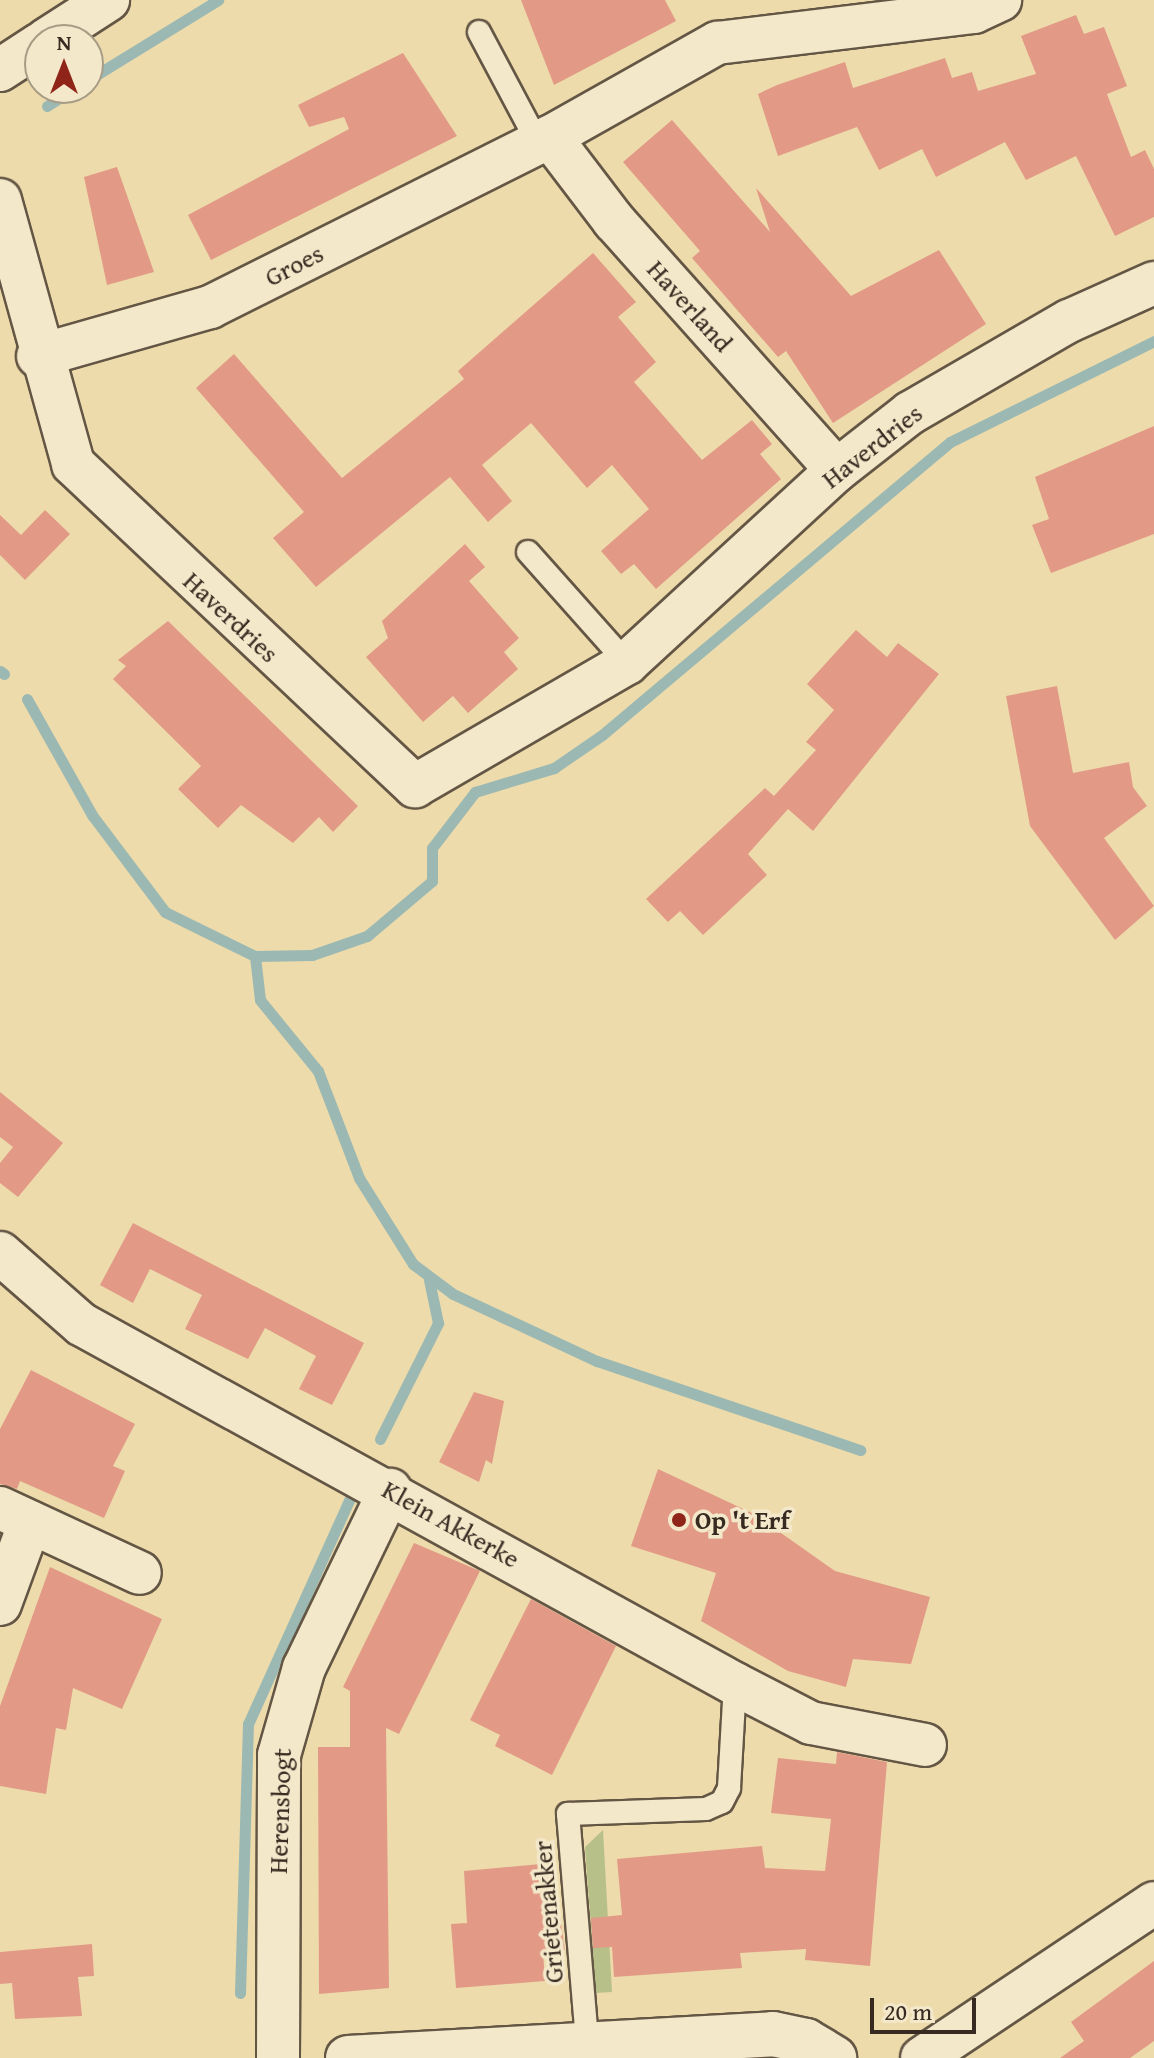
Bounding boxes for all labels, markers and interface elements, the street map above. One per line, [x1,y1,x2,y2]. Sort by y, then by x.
north arrow [24,24,104,104]
text: N [57,26,71,58]
street label: Groes [260,237,328,293]
street label: Haverland [641,254,739,358]
street label: Haverdries [816,397,928,495]
street label: Haverdries [177,565,285,669]
street label: Klein Akkerke [377,1474,525,1574]
place label: Op 't Erf [695,1504,790,1536]
marker: Op 't Erf [670,1511,688,1529]
street label: Herensbogt [262,1748,298,1874]
street label: Grietenakker [526,1840,570,1984]
scale bar [874,1982,980,2032]
text: 20 m [884,1994,932,2029]

